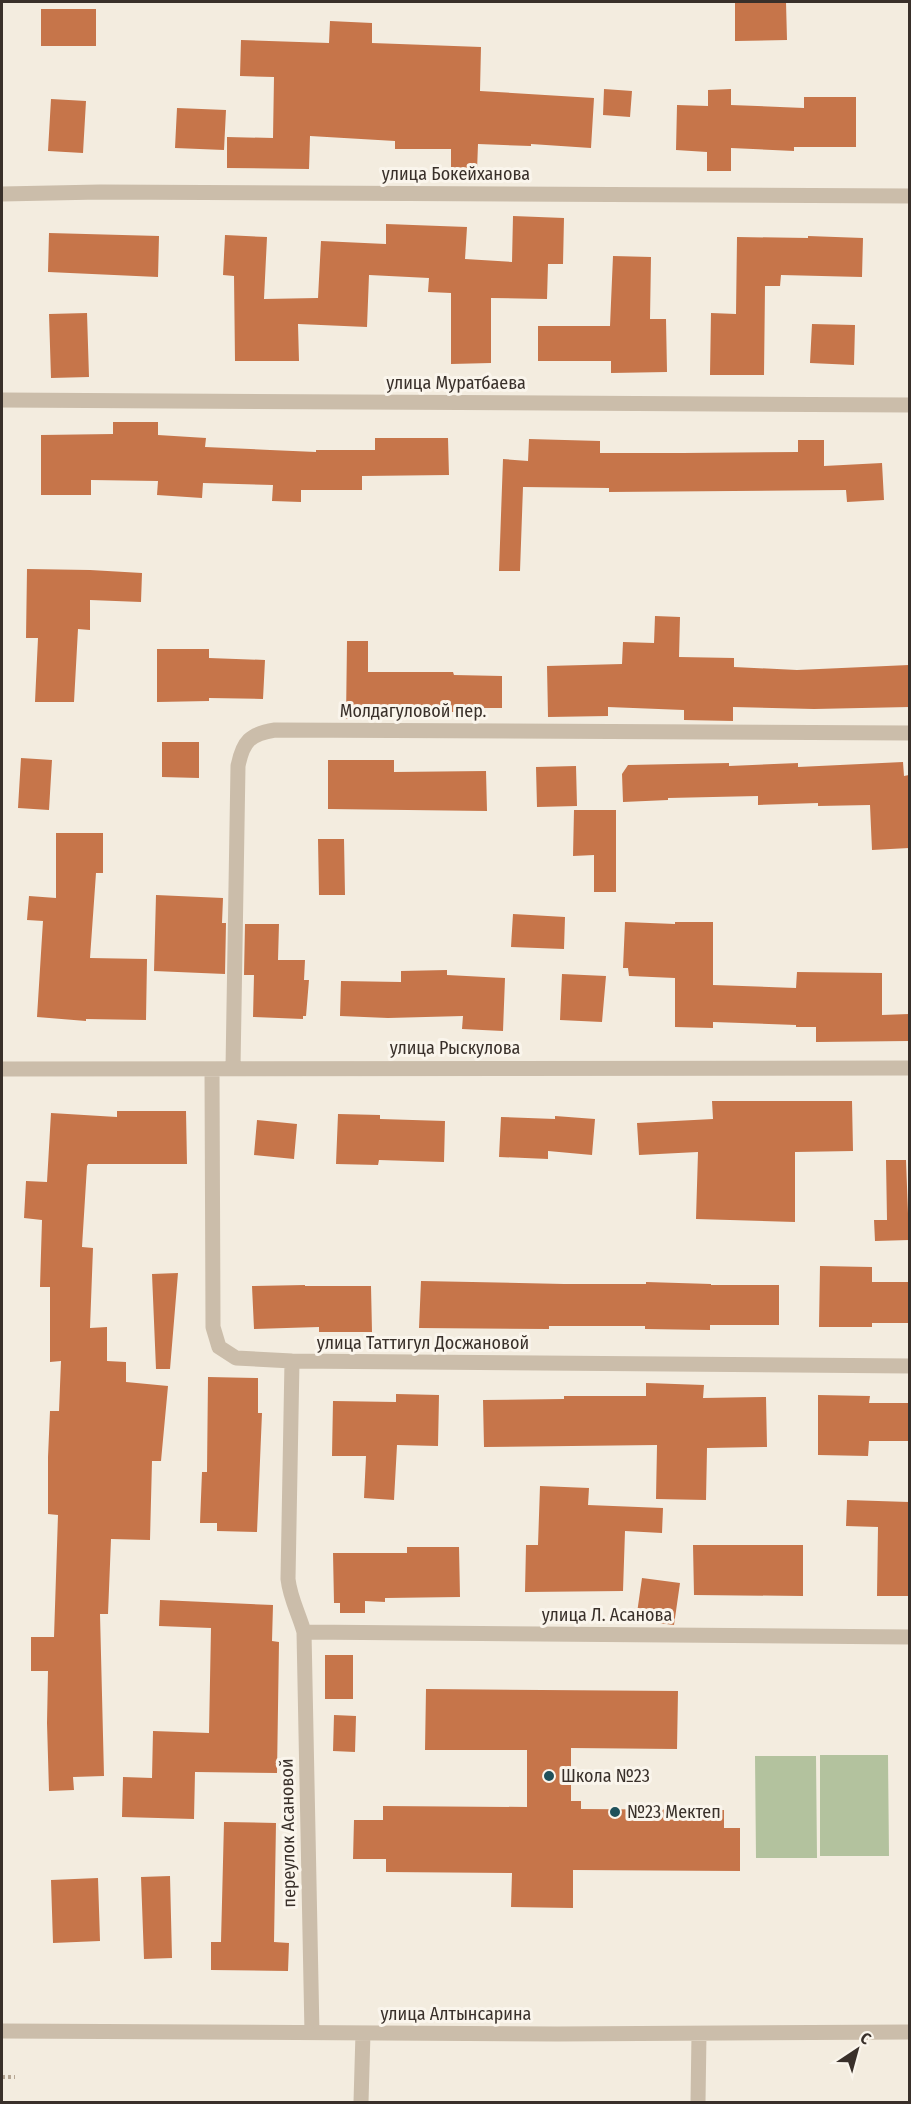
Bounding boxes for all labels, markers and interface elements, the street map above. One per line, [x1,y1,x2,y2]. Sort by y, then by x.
street label: улица Бокейханова [382,163,530,185]
street label: улица Муратбаева [386,372,526,394]
street label: Молдагуловой пер. [340,700,487,722]
street label: улица Рыскулова [390,1037,521,1059]
street label: улица Таттигул Досжановой [317,1332,529,1354]
street label: улица Л. Асанова [542,1604,672,1626]
street label: переулок Асановой [276,1758,300,1908]
place label: Школа №23 [561,1765,650,1787]
marker: Школа №23 [542,1769,556,1783]
place label: №23 Мектеп [627,1801,721,1823]
marker: №23 Мектеп [608,1805,622,1819]
street label: улица Алтынсарина [381,2003,532,2025]
north arrow [827,2020,887,2080]
text: С [857,2028,875,2049]

